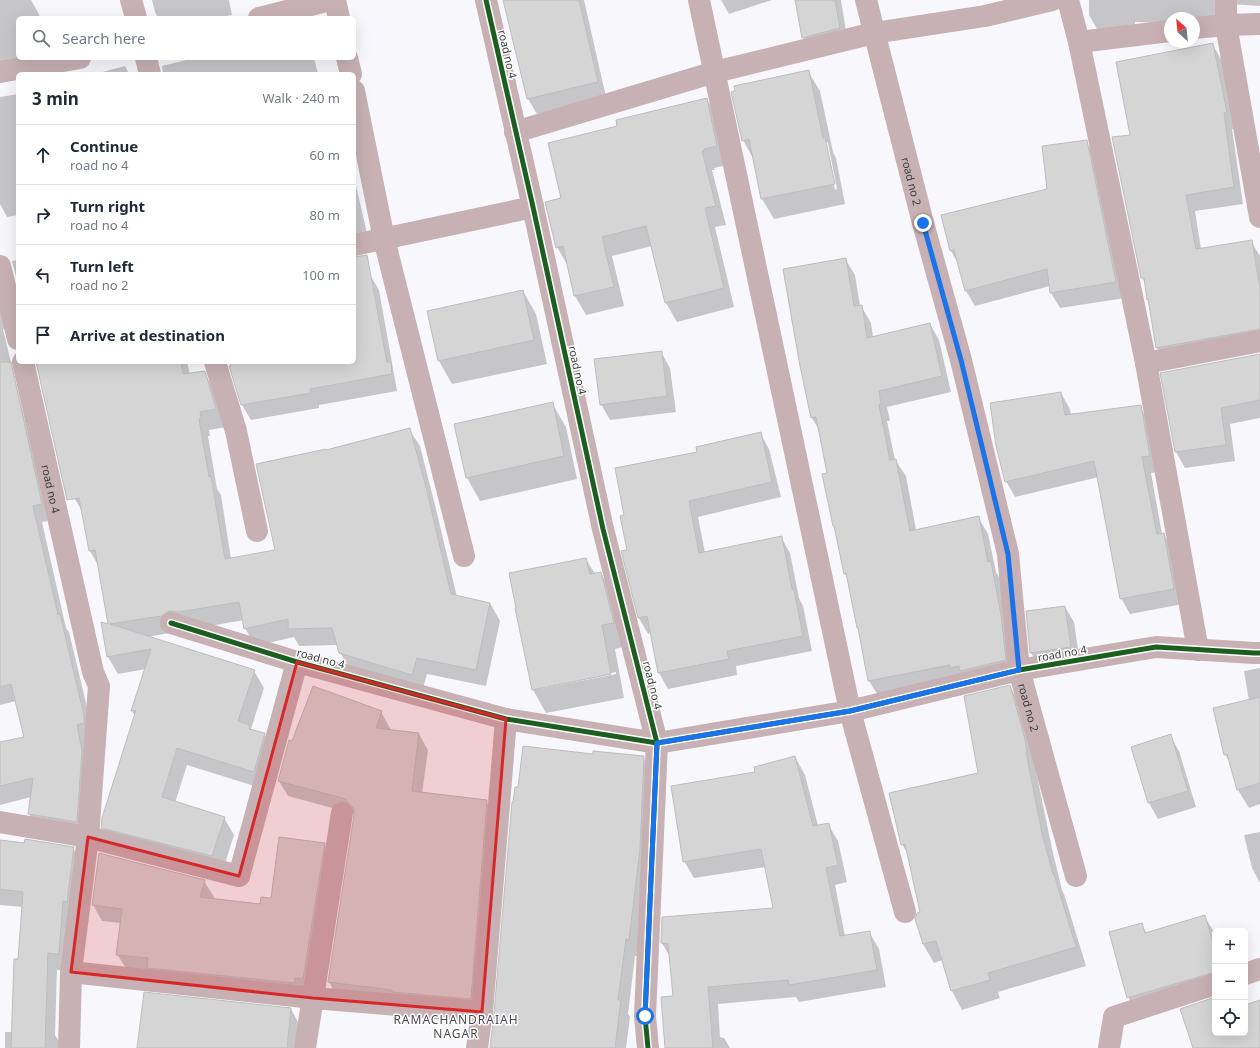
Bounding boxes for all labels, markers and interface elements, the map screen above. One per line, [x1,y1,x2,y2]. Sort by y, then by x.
north arrow [1164,12,1200,48]
search box [16,16,356,60]
icon: search [30,27,52,49]
text: Search here [62,28,145,48]
street label: road no 4 [495,28,521,80]
text: 3 min [32,87,79,110]
text: Walk · 240 m [262,89,340,107]
text: Continue [70,136,138,156]
icon: ahead [32,144,54,166]
text: 60 m [310,146,340,164]
street label: road no 2 [899,155,926,207]
text: road no 4 [70,156,128,174]
text: Turn right [70,196,145,216]
icon: right [32,204,54,226]
text: 80 m [310,206,340,224]
route end [914,214,932,232]
text: road no 4 [70,216,128,234]
text: Turn left [70,256,134,276]
icon: left [32,264,54,286]
text: 100 m [302,266,340,284]
text: road no 2 [70,276,128,294]
icon: arrive [32,324,54,346]
text: Arrive at destination [70,325,225,345]
street label: road no 4 [566,344,591,396]
street label: road no 4 [39,463,65,515]
street label: road no 4 [1036,641,1088,665]
street label: road no 4 [295,644,347,672]
street label: road no 4 [640,659,666,711]
street label: road no 2 [1015,681,1043,733]
map controls [1212,928,1248,1036]
button: + [1212,928,1248,964]
button: − [1212,964,1248,1000]
button: locate [1212,1000,1248,1036]
route start [636,1007,654,1025]
district label: RAMACHANDRAIAH NAGAR [393,1011,519,1042]

